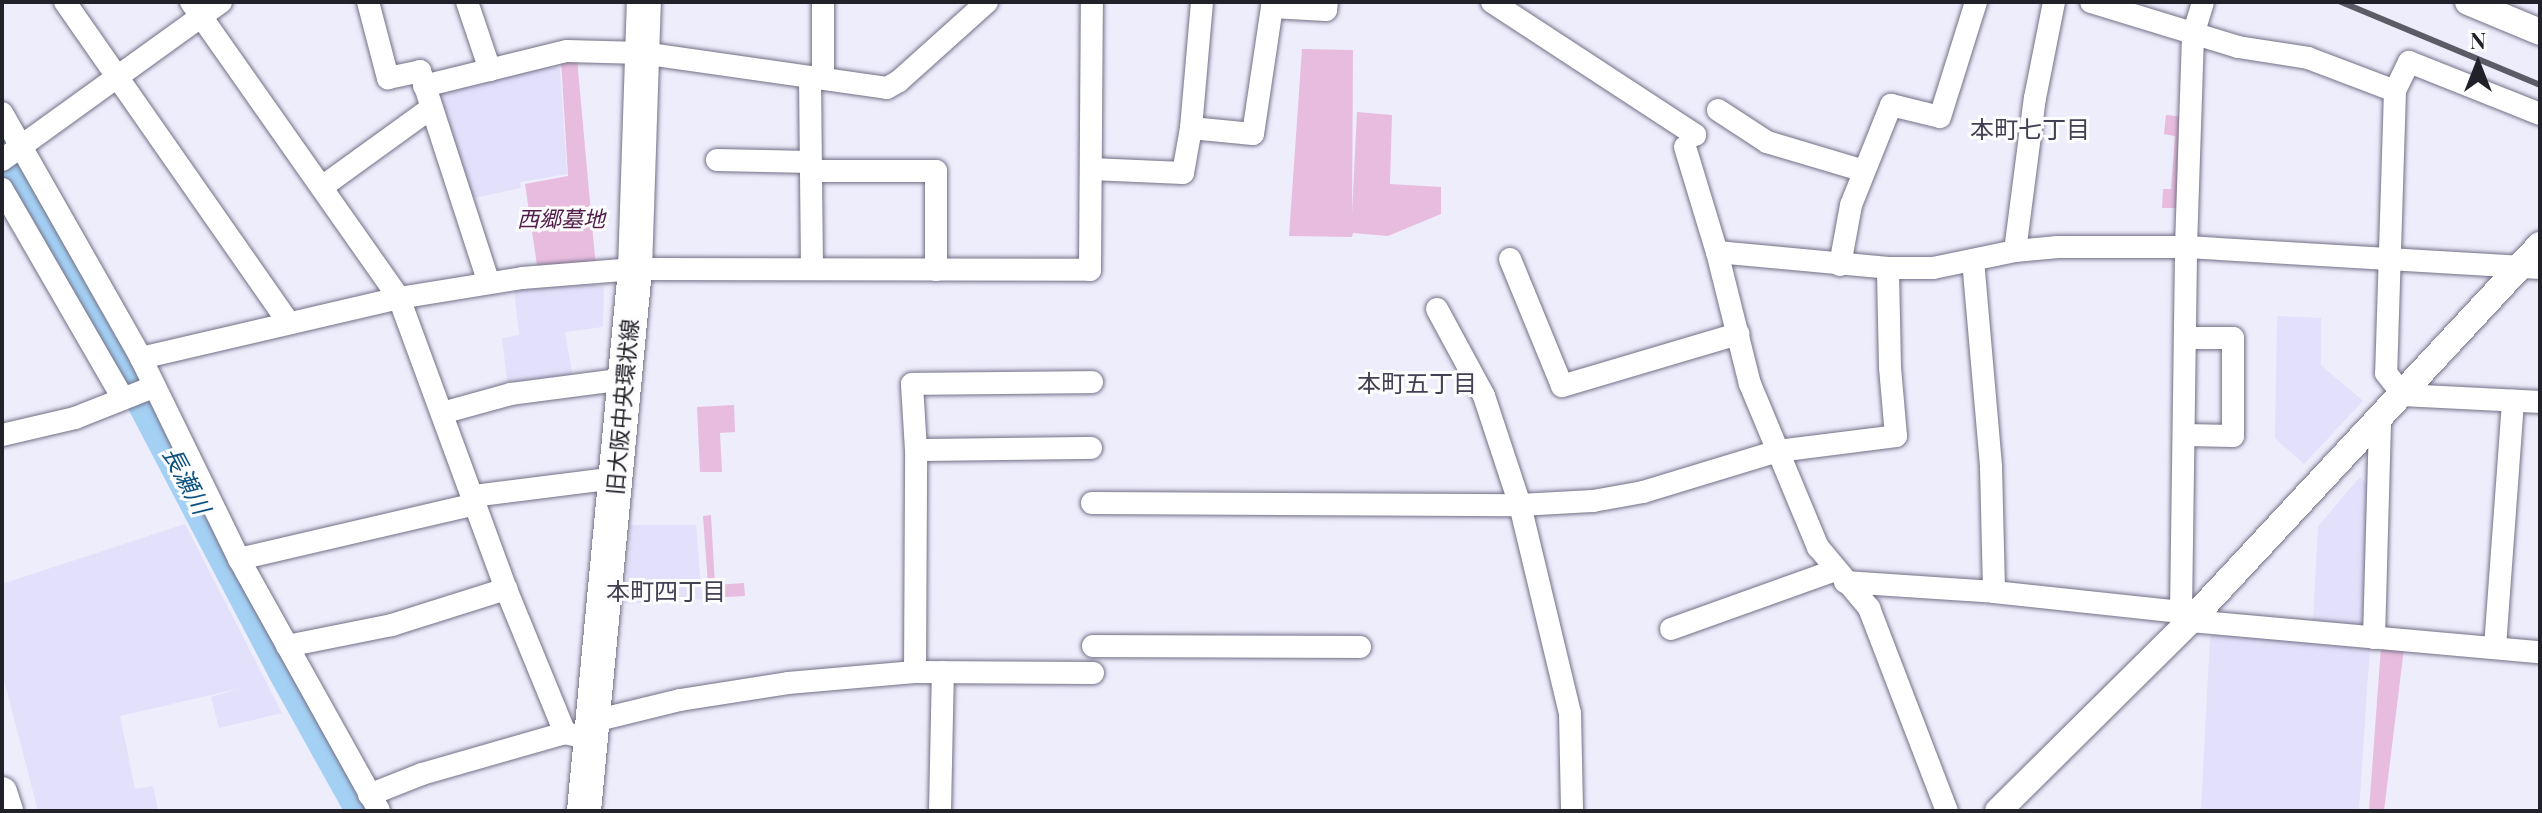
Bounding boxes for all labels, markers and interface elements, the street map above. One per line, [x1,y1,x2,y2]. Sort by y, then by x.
north arrow [2438,24,2518,104]
text: N [2470,25,2486,55]
district label: 本町七丁目 [1970,115,2090,143]
park label: 西郷墓地 [517,206,605,232]
street label: 旧大阪中央環状線 [601,318,643,496]
district label: 本町五丁目 [1357,369,1477,397]
water label: 長瀬川 [157,441,217,519]
district label: 本町四丁目 [606,577,726,605]

